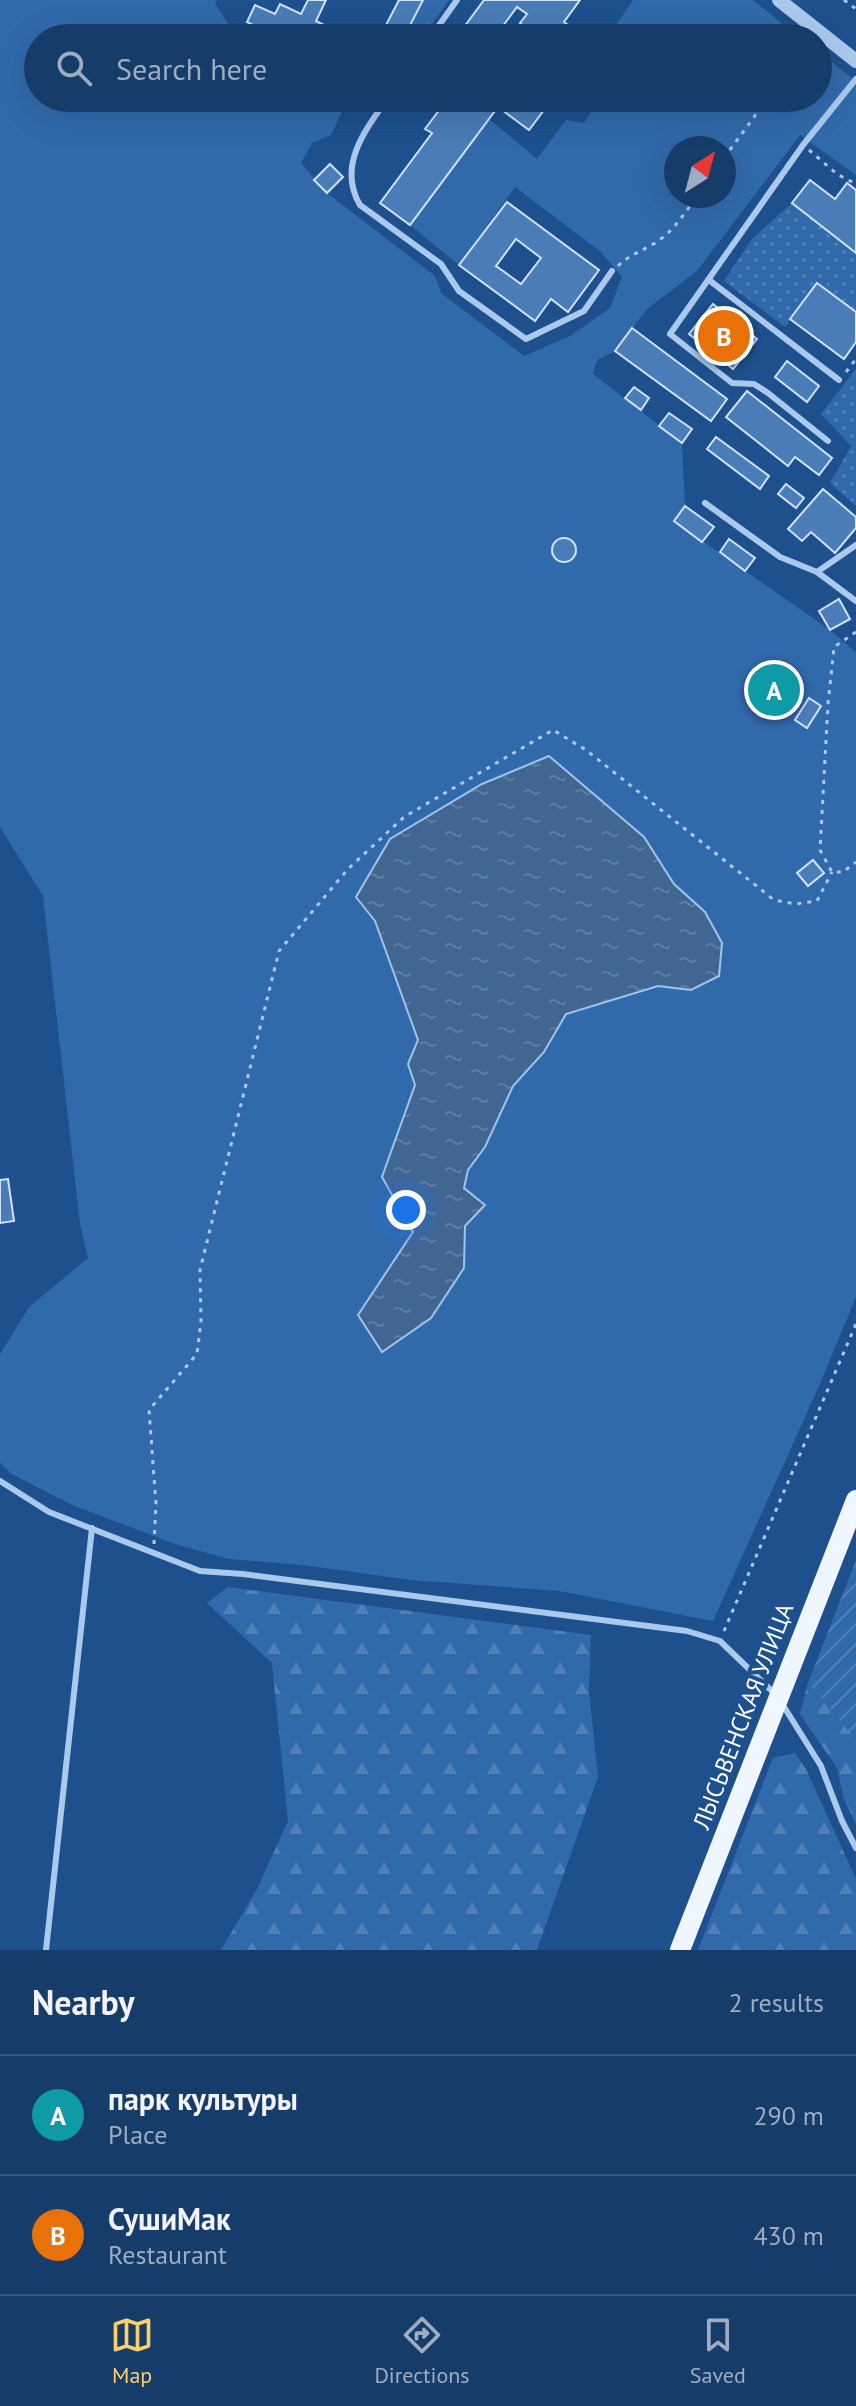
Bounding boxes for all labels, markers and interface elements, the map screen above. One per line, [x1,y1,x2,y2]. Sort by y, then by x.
search box [24,24,832,112]
icon: search [52,46,96,90]
text: Search here [116,49,267,88]
north arrow [664,136,736,208]
pin: B [698,306,750,366]
pin: A [748,660,800,720]
your location [386,1190,426,1230]
street label: ЛЫСЬВЕНСКАЯ УЛИЦА [685,1599,800,1834]
text: Nearby [32,1980,134,2024]
text: 2 results [729,1986,824,2019]
text: парк культуры [108,2079,298,2118]
text: A [50,2099,66,2132]
text: 290 m [753,2099,824,2132]
text: Place [108,2118,167,2151]
text: СушиМак [108,2199,231,2238]
text: B [50,2219,66,2252]
text: 430 m [753,2219,824,2252]
text: Restaurant [108,2238,227,2271]
tab: Map [110,2313,154,2389]
tab: Directions [374,2313,470,2389]
tab: Saved [690,2313,746,2389]

